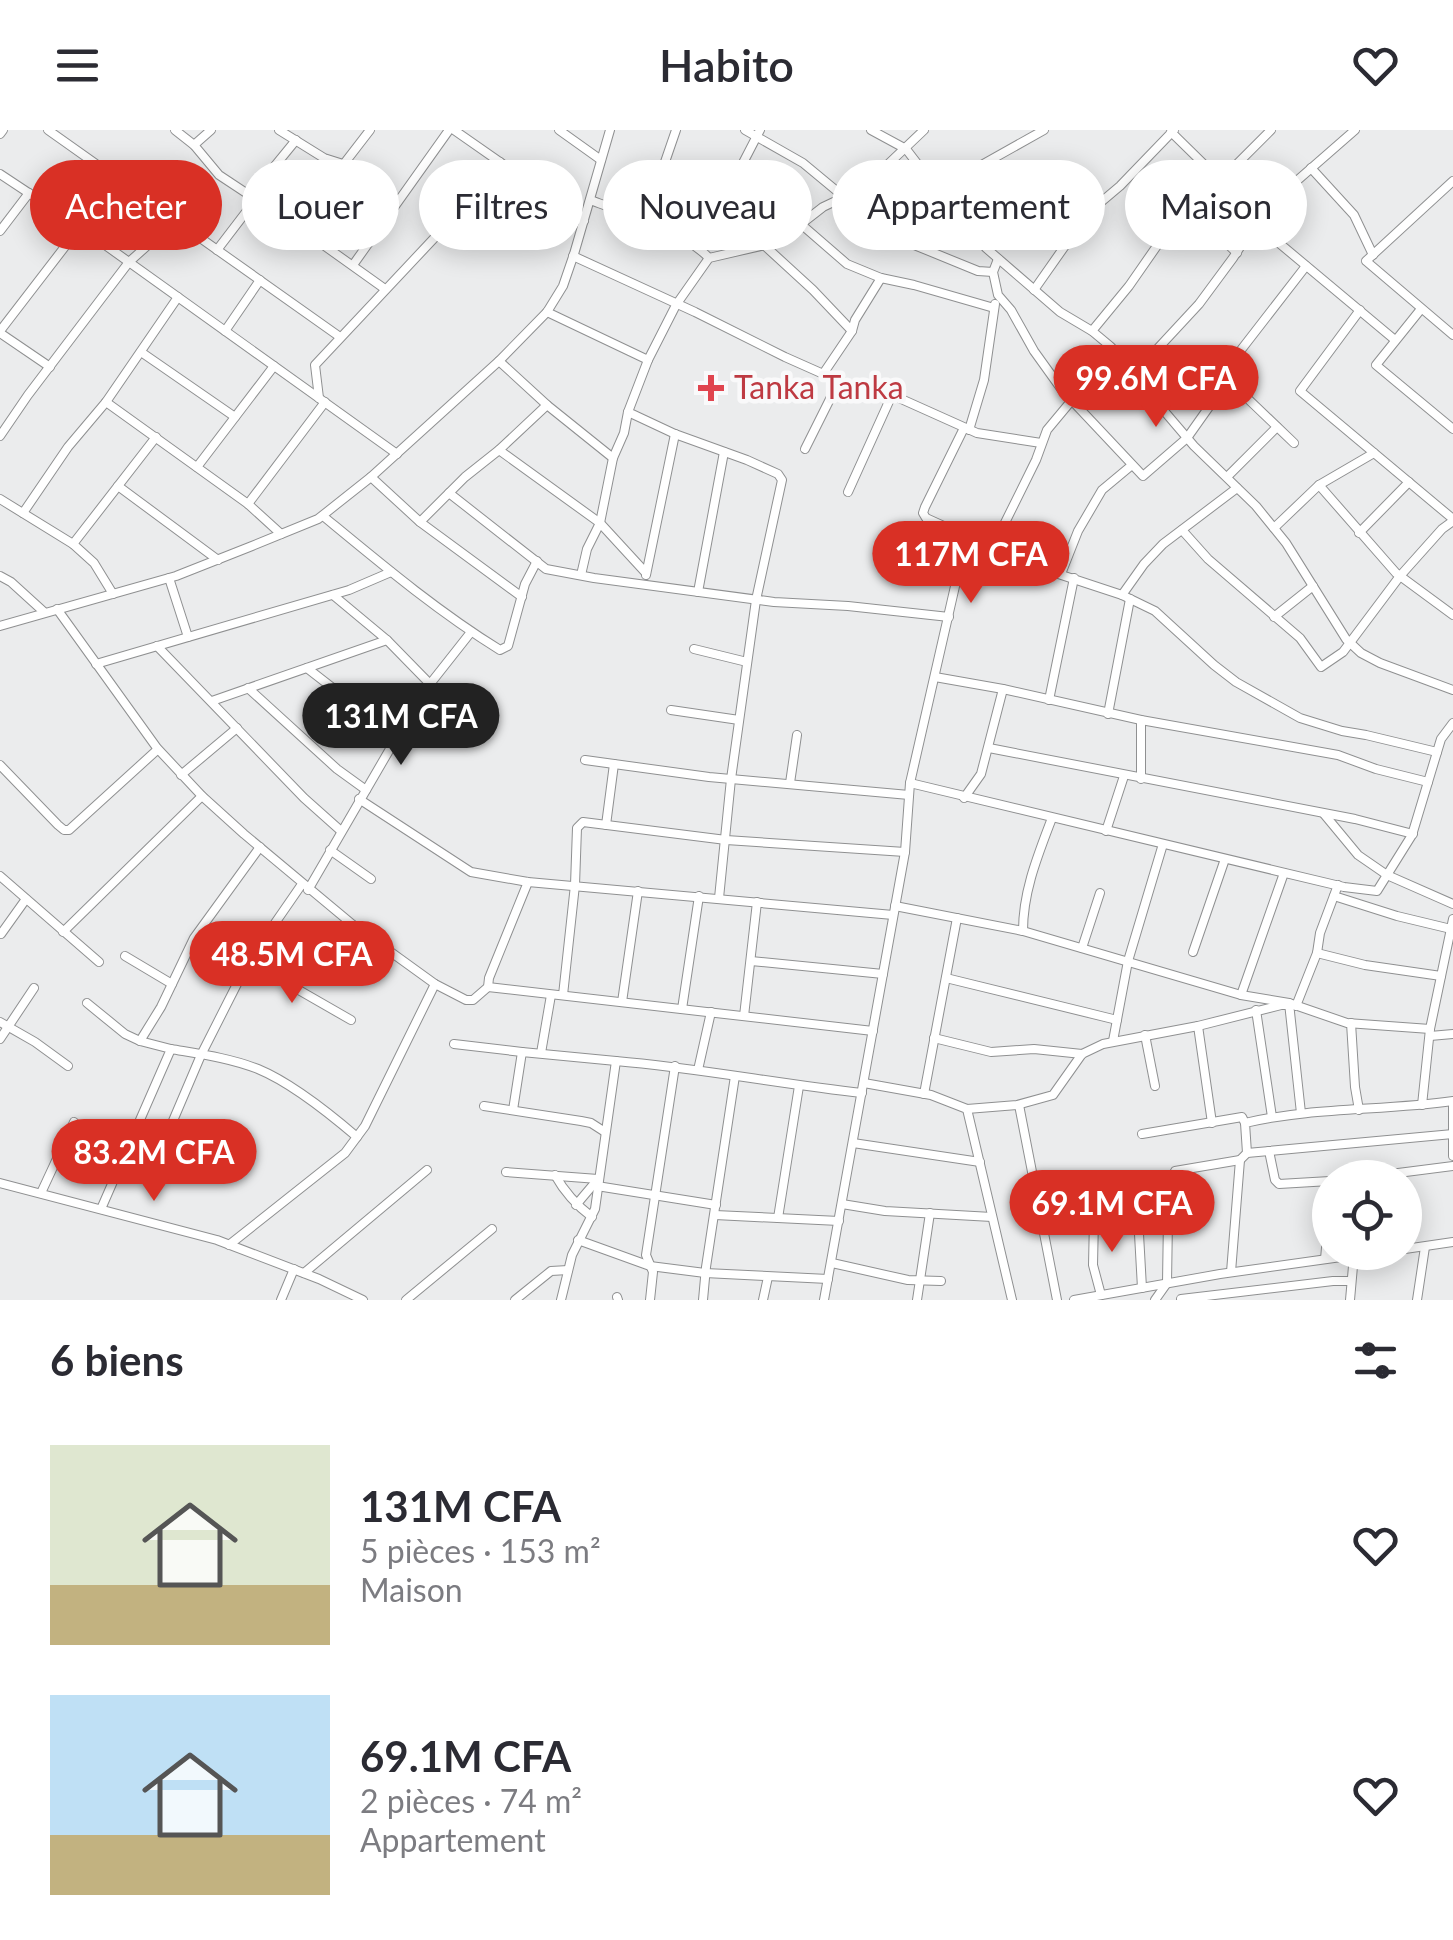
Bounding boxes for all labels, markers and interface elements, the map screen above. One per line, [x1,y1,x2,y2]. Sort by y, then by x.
icon: menu [50,38,105,93]
text: Habito [659,38,794,92]
icon: heart [1348,38,1403,93]
chip: Acheter [30,160,222,250]
chip: Louer [242,160,399,250]
chip: Filtres [419,160,583,250]
chip: Nouveau [603,160,812,250]
chip: Appartement [832,160,1105,250]
chip: Maison [1125,160,1307,250]
pin: 99.6M CFA [1042,345,1270,430]
text: 99.6M CFA [1076,358,1236,397]
place label: Tanka Tanka [734,367,904,406]
marker: Tanka Tanka [698,375,724,401]
pin: 117M CFA [868,521,1074,606]
text: 117M CFA [894,534,1048,573]
pin: 131M CFA [298,683,504,768]
text: 131M CFA [324,696,478,735]
pin: 48.5M CFA [178,921,406,1006]
text: 48.5M CFA [212,934,372,973]
pin: 83.2M CFA [40,1119,268,1204]
text: 83.2M CFA [74,1132,234,1171]
map controls [1312,1160,1422,1270]
button: locate [1312,1160,1422,1270]
pin: 69.1M CFA [998,1170,1226,1255]
text: 69.1M CFA [1032,1183,1192,1222]
icon: filters [1348,1333,1403,1388]
text: 6 biens [50,1335,184,1385]
text: 131M CFA [360,1481,561,1531]
icon: home [130,1485,250,1605]
icon: heart [1348,1518,1403,1573]
text: 5 pièces · 153 m² [360,1531,601,1570]
text: Maison [360,1570,463,1609]
text: 69.1M CFA [360,1731,571,1781]
icon: home [130,1735,250,1855]
icon: heart [1348,1768,1403,1823]
text: 2 pièces · 74 m² [360,1781,582,1820]
text: Appartement [360,1820,546,1859]

